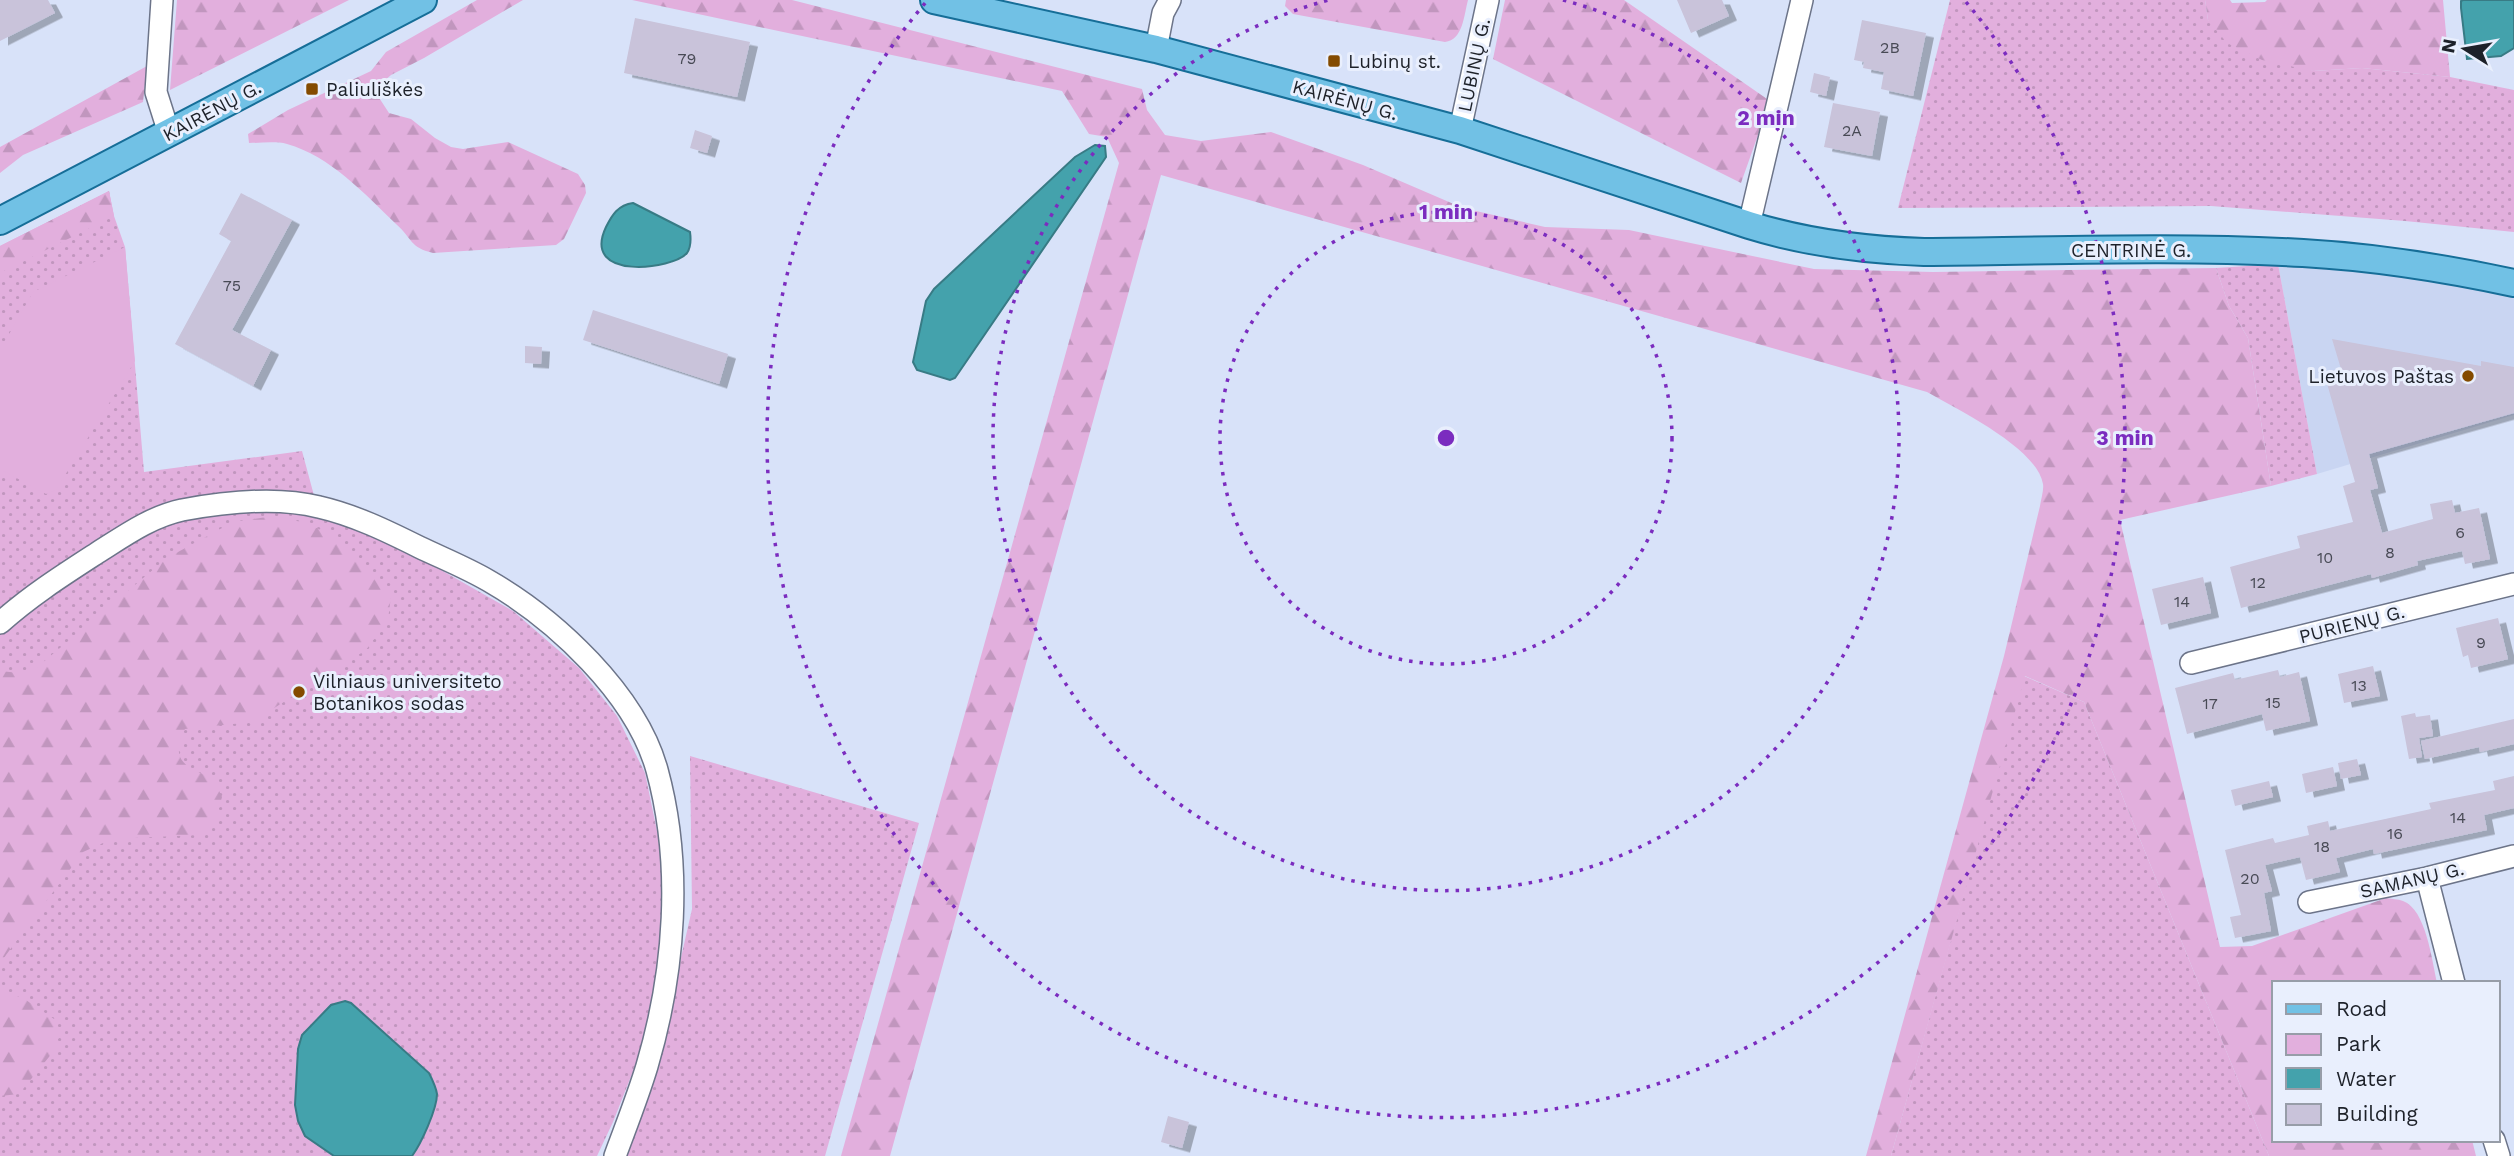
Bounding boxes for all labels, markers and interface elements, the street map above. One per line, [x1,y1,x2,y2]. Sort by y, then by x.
north arrow [2430,14,2500,84]
street label: LUBINŲ G. [1453,16,1495,114]
text: N [2436,37,2461,55]
house number: 2B [1880,38,1900,57]
house number: 79 [678,49,696,68]
place label: Lubinų st. [1348,50,1441,73]
marker: Lubinų st. [1326,53,1342,69]
street label: KAIRĖNŲ G. [159,75,265,147]
street label: KAIRĖNŲ G. [1290,75,1400,125]
place label: Paliuliškės [326,78,423,101]
marker: Paliuliškės [304,81,320,97]
text: 2 min [1737,105,1795,130]
house number: 2A [1842,121,1862,140]
text: 1 min [1419,199,1473,224]
street label: CENTRINĖ G. [2071,239,2191,262]
house number: 75 [223,276,241,295]
place label: Lietuvos Paštas [2308,365,2454,388]
marker: Lietuvos Paštas [2460,368,2476,384]
text: 3 min [2096,425,2154,450]
centre of rings [1434,426,1458,450]
house number: 6 [2455,523,2465,542]
house number: 8 [2385,543,2395,562]
house number: 10 [2317,548,2333,567]
house number: 12 [2250,573,2266,592]
house number: 14 [2174,592,2190,611]
street label: PURIENŲ G. [2297,600,2407,648]
house number: 9 [2476,633,2486,652]
place label: Vilniaus universiteto Botanikos sodas [313,670,502,715]
house number: 13 [2351,676,2367,695]
marker: Vilniaus universiteto Botanikos sodas [291,684,307,700]
house number: 15 [2265,693,2281,712]
house number: 17 [2202,694,2218,713]
house number: 14 [2450,808,2466,827]
house number: 16 [2387,824,2403,843]
house number: 18 [2314,837,2330,856]
street label: SAMANŲ G. [2358,857,2466,903]
house number: 20 [2240,869,2260,888]
legend [2272,981,2500,1142]
text: Road [2336,996,2387,1021]
text: Park [2336,1031,2381,1056]
text: Water [2336,1066,2397,1091]
text: Building [2336,1101,2418,1126]

